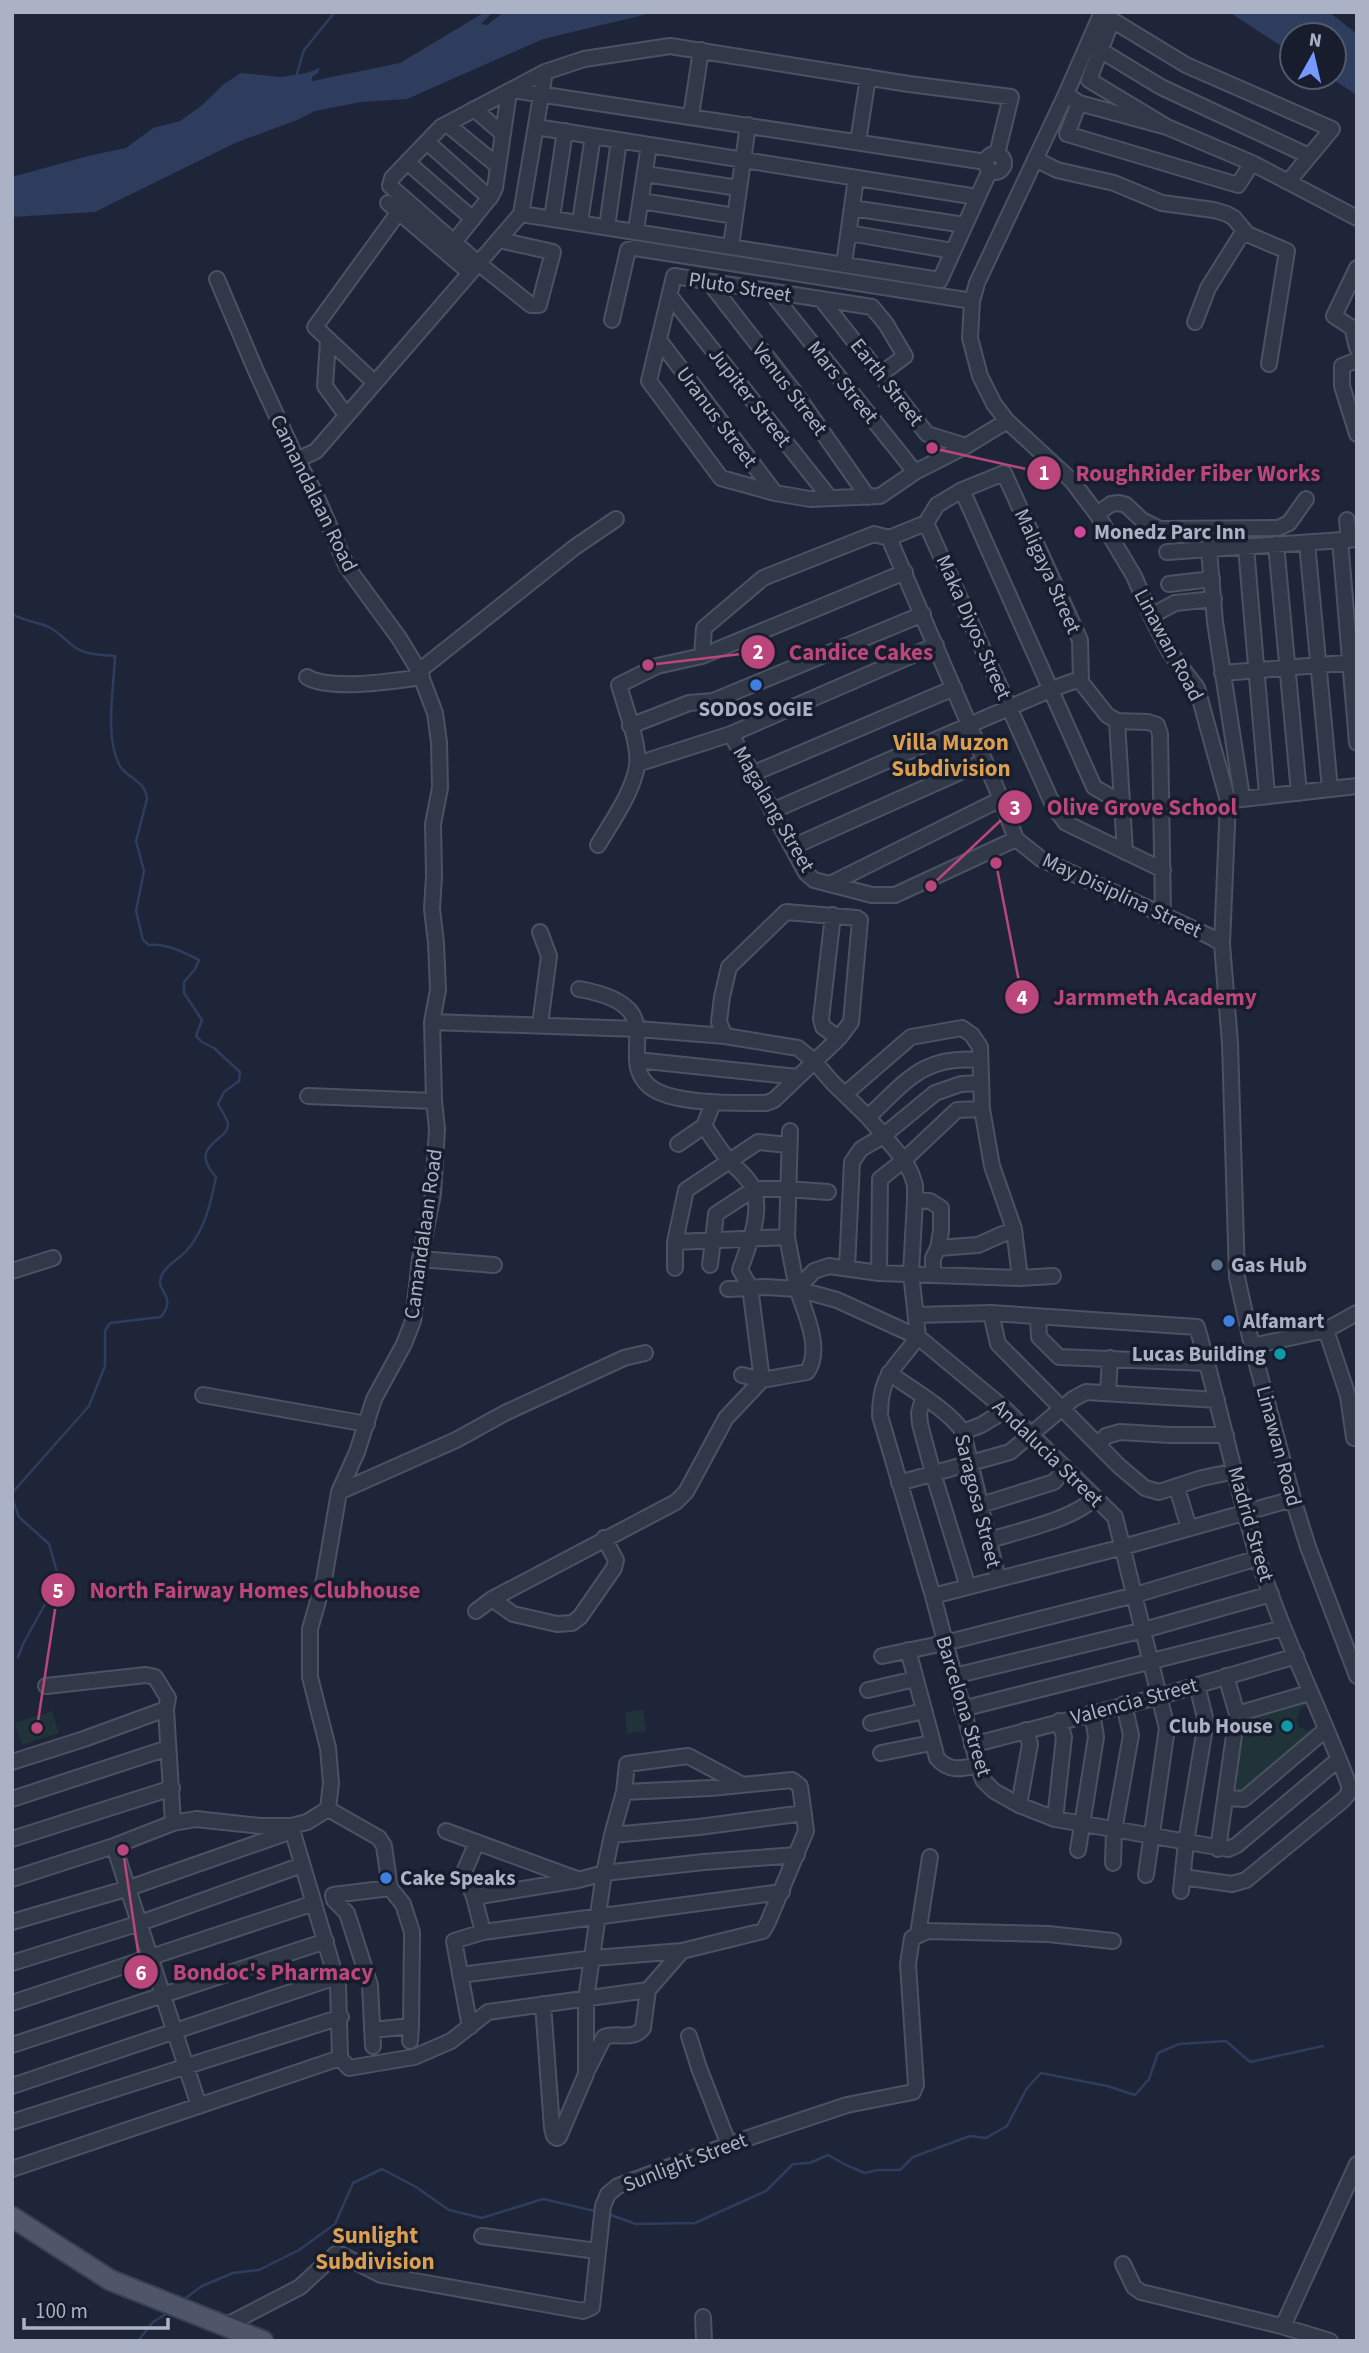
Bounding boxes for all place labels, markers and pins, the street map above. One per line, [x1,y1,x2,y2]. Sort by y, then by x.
callout: RoughRider Fiber Works [1026,451,1334,495]
place label: Monedz Parc Inn [1094,517,1246,547]
marker: Monedz Parc Inn [1072,524,1088,540]
callout: Candice Cakes [740,630,948,674]
marker: SODOS OGIE [748,677,764,693]
place label: SODOS OGIE [698,694,814,724]
callout: Olive Grove School [998,785,1251,829]
callout: Jarmmeth Academy [1004,975,1270,1019]
place label: Gas Hub [1231,1250,1307,1280]
marker: Gas Hub [1209,1257,1225,1273]
place label: Alfamart [1242,1306,1324,1336]
marker: Alfamart [1221,1313,1237,1329]
place label: Lucas Building [1132,1339,1266,1369]
marker: Lucas Building [1272,1346,1288,1362]
callout: North Fairway Homes Clubhouse [40,1568,434,1612]
place label: Club House [1169,1711,1273,1741]
marker: Club House [1279,1718,1295,1734]
place label: Cake Speaks [400,1863,516,1893]
marker: Cake Speaks [378,1870,394,1886]
callout: Bondoc's Pharmacy [124,1950,387,1994]

